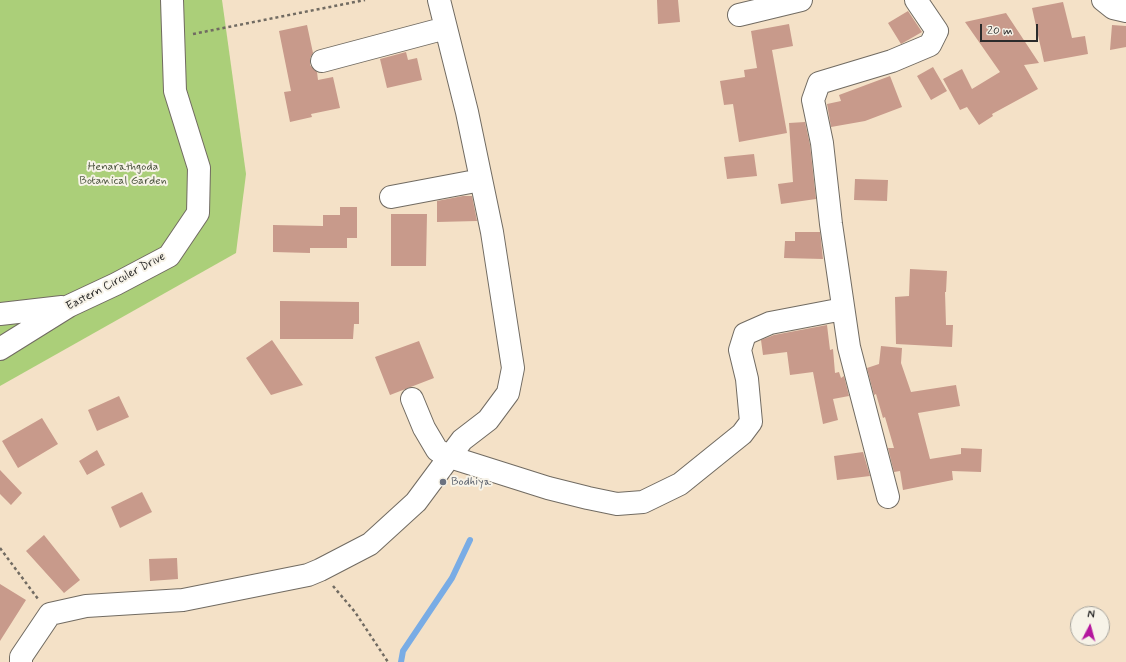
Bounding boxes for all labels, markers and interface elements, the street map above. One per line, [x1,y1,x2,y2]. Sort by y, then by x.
scale bar [982,16,1040,42]
text: 20 m [987,23,1013,39]
park label: Henarathgoda Botanical Garden [79,160,167,188]
street label: Eastern Circuler Drive [64,250,168,314]
place label: Bodhiya [451,475,491,489]
marker: Bodhiya [438,477,448,487]
north arrow [1070,606,1110,646]
text: N [1087,608,1096,622]

